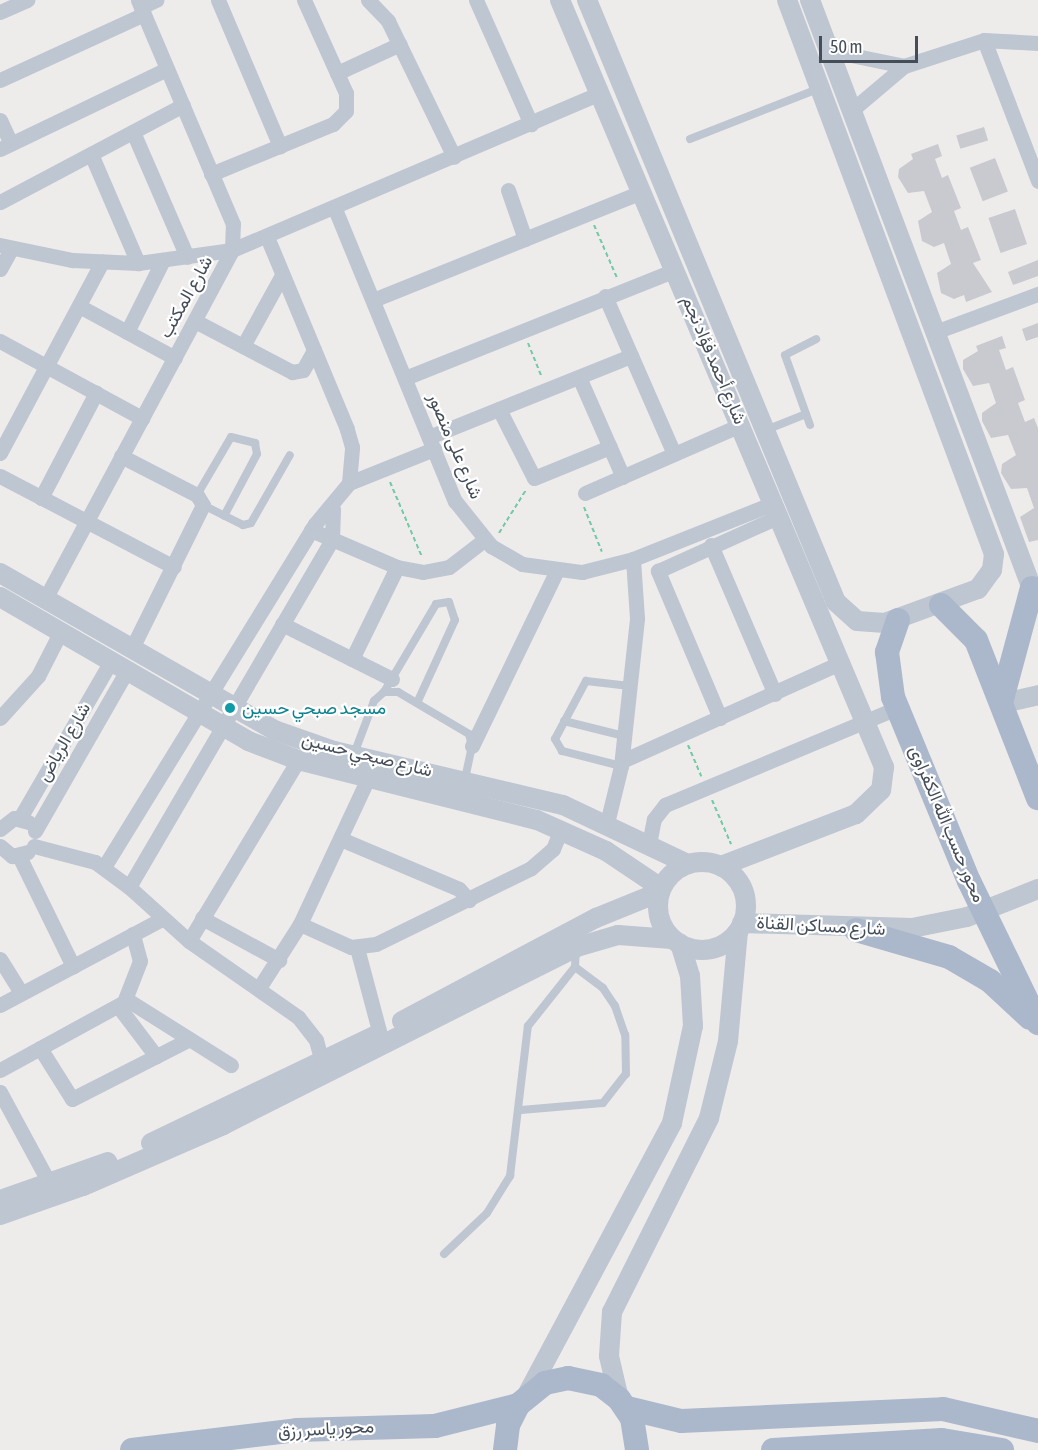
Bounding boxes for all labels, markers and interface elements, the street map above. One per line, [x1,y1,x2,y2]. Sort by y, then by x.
scale bar [822,24,921,62]
text: 50 m [830,36,862,57]
street label: شارع المكتب [155,252,217,342]
street label: شارع أحمد فؤاد نجم [677,292,751,428]
street label: شارع على منصور [423,390,487,502]
place label: مسجد صبحي حسين [242,697,386,719]
street label: شارع الرياض [33,699,95,785]
marker: مسجد صبحي حسين [223,701,237,715]
street label: شارع صبحي حسين [299,728,435,782]
street label: محور حسب الله الكفراوى [904,742,990,906]
street label: شارع مساكن القناة [756,912,886,940]
street label: محور ياسر رزق [277,1416,375,1442]

